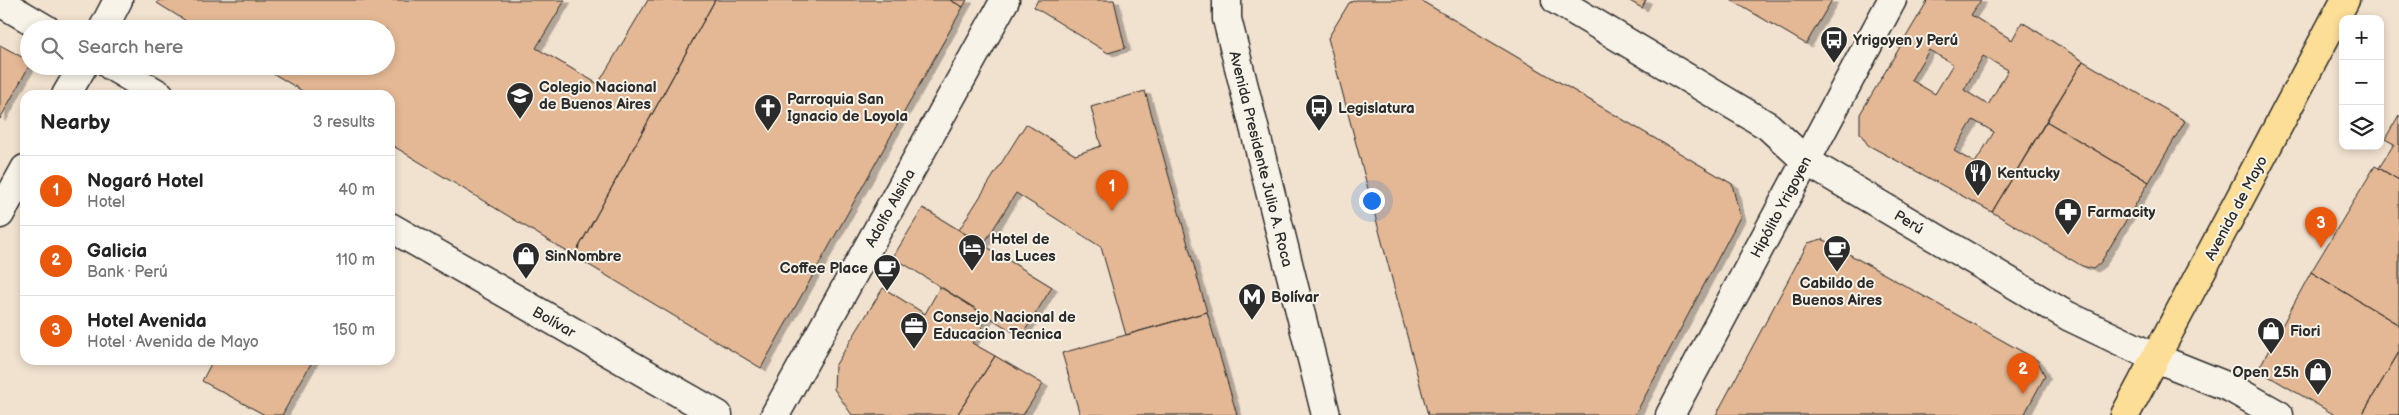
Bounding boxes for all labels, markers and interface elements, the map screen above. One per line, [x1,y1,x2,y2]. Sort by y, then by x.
map controls [2339,15,2384,150]
button: + [2339,15,2384,60]
search box [20,20,395,75]
bus stop icon: Yrigoyen y Perú [1819,25,1849,64]
place label: Yrigoyen y Perú [1853,31,1958,50]
icon: search [38,34,66,62]
text: Search here [78,36,183,59]
street label: Avenida Presidente Julio A. Roca [1224,49,1297,269]
button: − [2339,60,2384,105]
place label: Colegio Nacional de Buenos Aires [539,78,656,114]
school or university icon: Colegio Nacional de Buenos Aires [505,81,535,120]
place label: Parroquia San Ignacio de Loyola [787,90,908,126]
church icon: Parroquia San Ignacio de Loyola [753,93,783,132]
bus stop icon: Legislatura [1304,93,1334,132]
place label: Legislatura [1338,99,1415,118]
button: layers [2339,105,2384,150]
text: Nearby [40,110,110,135]
text: 3 results [313,113,375,132]
street label: Hipólito Yrigoyen [1747,153,1816,261]
street label: Avenida de Mayo [2201,153,2272,264]
restaurant icon: Kentucky [1963,158,1993,197]
place label: Kentucky [1997,164,2060,183]
street label: Adolfo Alsina [861,166,920,251]
text: Nogaró Hotel [87,170,204,193]
pin: 1 [1096,170,1128,211]
text: 1 [53,181,59,200]
text: 40 m [338,181,375,200]
your location [1359,188,1385,214]
text: Hotel [87,193,125,212]
pharmacy icon: Farmacity [2053,197,2083,236]
place label: Farmacity [2087,203,2156,222]
street label: Perú [1890,206,1927,239]
pin: 3 [2305,207,2337,248]
place label: Hotel de las Luces [991,230,1056,266]
hotel icon: Hotel de las Luces [957,233,987,272]
cafe icon: Cabildo de Buenos Aires [1822,234,1852,273]
text: Galicia [87,240,147,263]
shop icon: SinNombre [511,241,541,280]
place label: SinNombre [545,247,622,266]
text: 2 [51,251,61,270]
text: 110 m [336,251,375,270]
cafe icon: Coffee Place [872,253,902,292]
place label: Coffee Place [780,259,868,278]
text: Bank · Perú [87,263,168,282]
place label: Cabildo de Buenos Aires [1792,274,1882,310]
metro station icon: Bolívar [1237,282,1267,321]
place label: Bolívar [1271,288,1320,307]
street label: Bolívar [529,303,579,343]
place label: Consejo Nacional de Educacion Tecnica [933,308,1076,344]
text: Hotel Avenida [87,310,207,333]
office icon: Consejo Nacional de Educacion Tecnica [899,311,929,350]
shop icon: Fiori [2256,316,2286,355]
text: 3 [51,321,61,340]
text: 150 m [333,321,375,340]
place label: Fiori [2290,322,2320,341]
text: Hotel · Avenida de Mayo [87,333,259,352]
pin: 2 [2007,353,2039,394]
shop icon: Open 25h [2303,357,2333,396]
place label: Open 25h [2233,363,2299,382]

